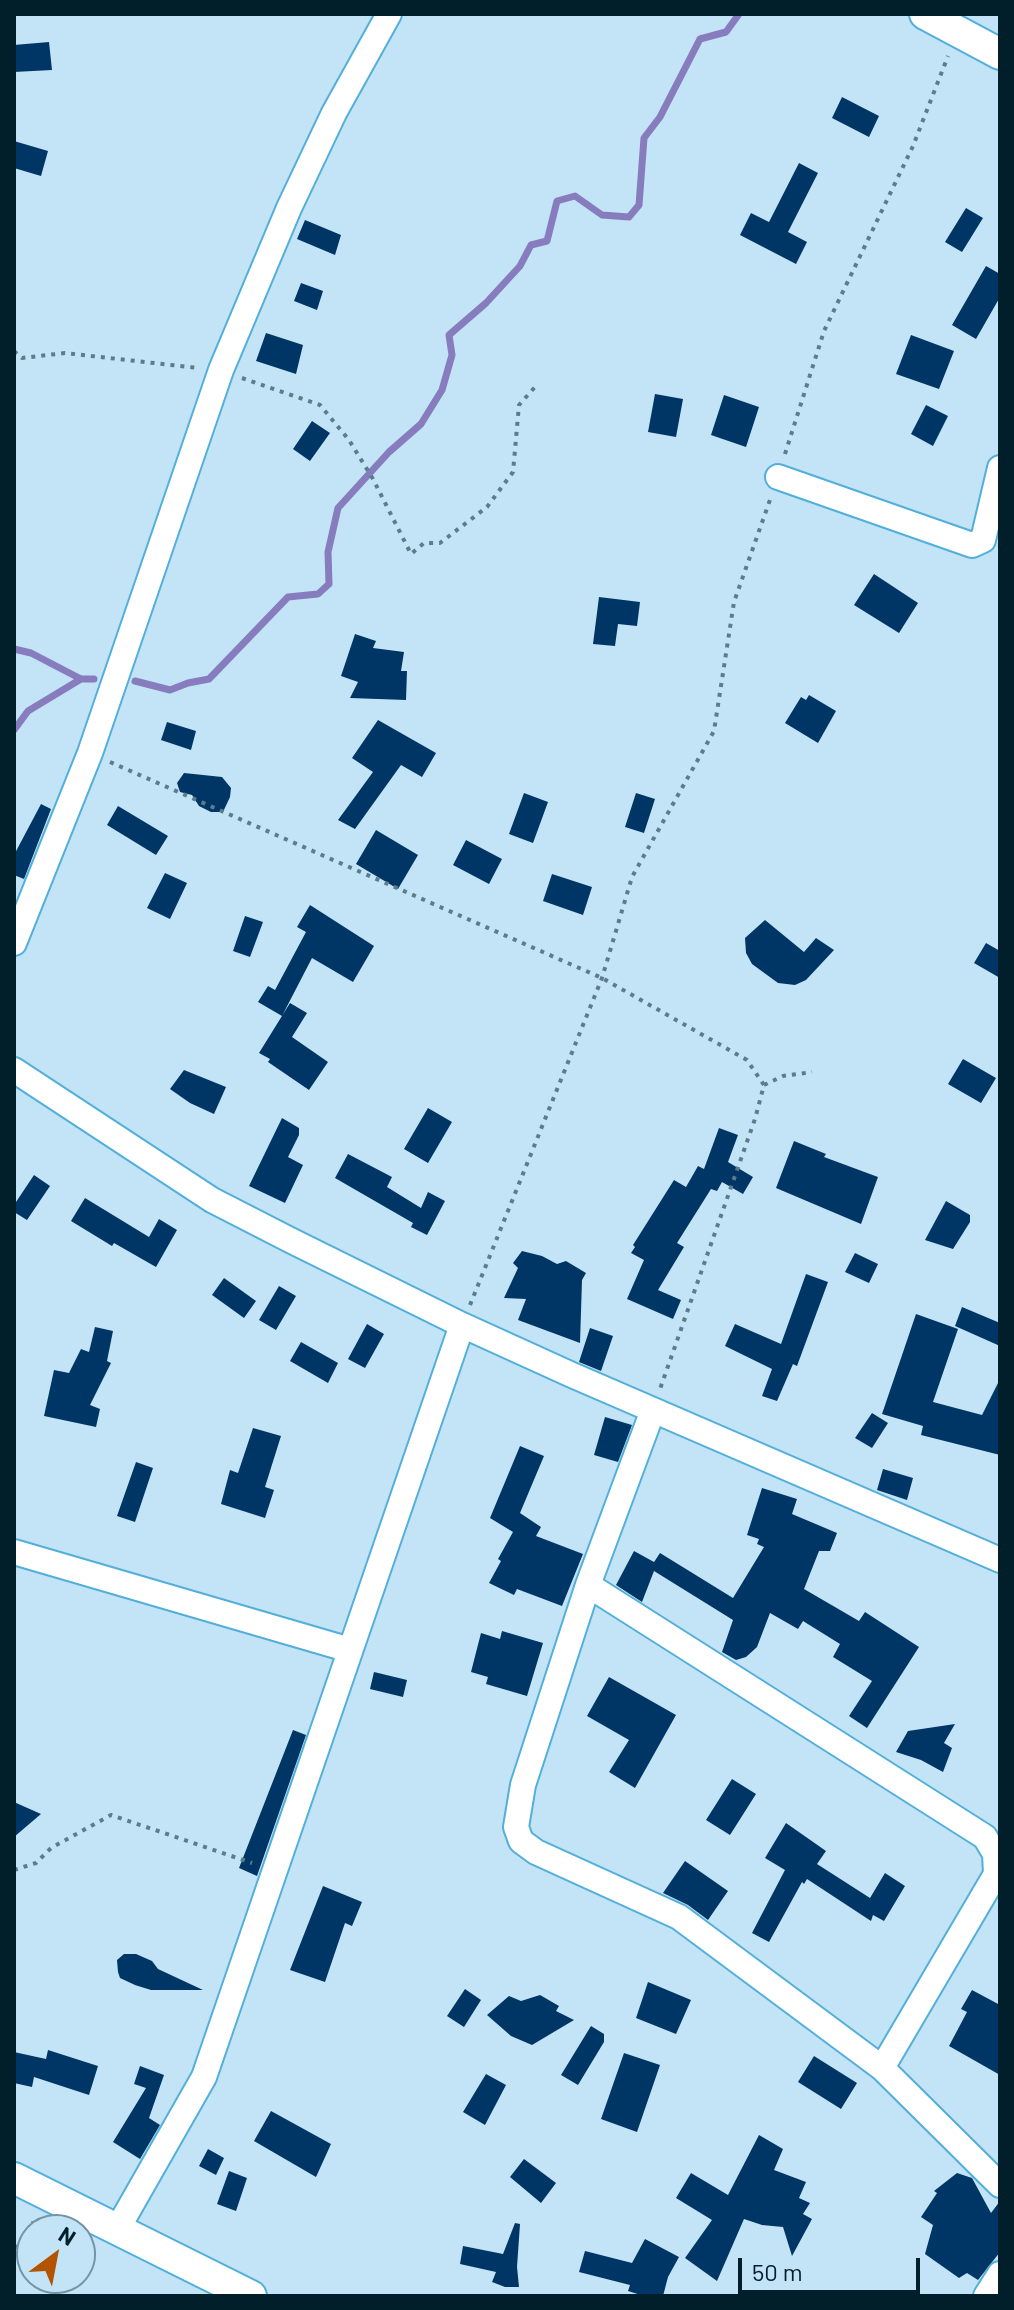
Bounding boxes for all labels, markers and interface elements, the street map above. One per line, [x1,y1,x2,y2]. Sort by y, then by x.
north arrow [16,2214,96,2294]
text: N [55,2220,81,2250]
scale bar [742,2242,924,2292]
text: 50 m [752,2257,803,2286]

